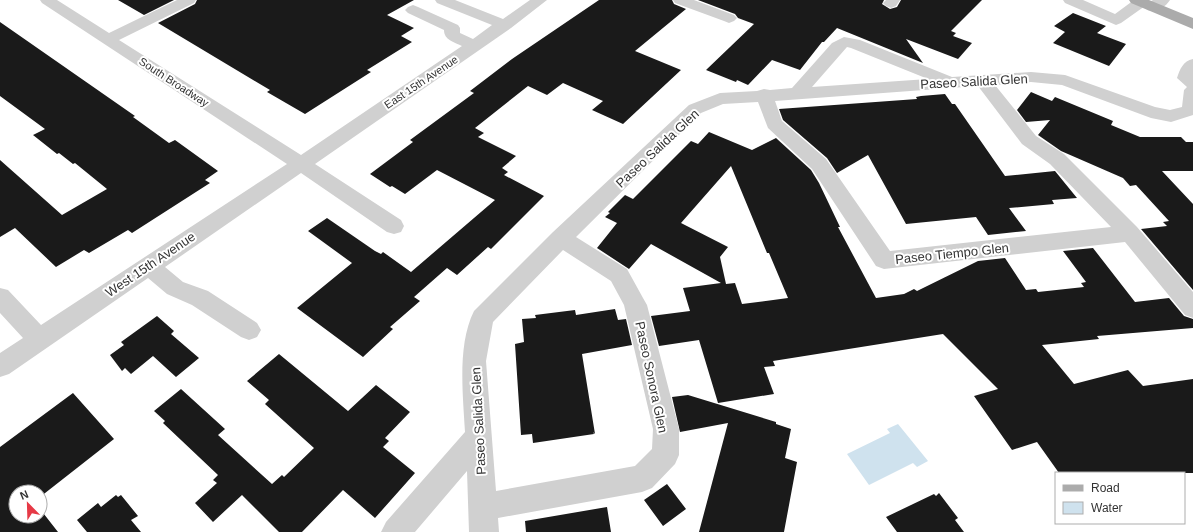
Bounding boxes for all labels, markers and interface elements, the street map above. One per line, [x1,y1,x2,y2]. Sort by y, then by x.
street label: East 15th Avenue [382,53,460,111]
street label: South Broadway [137,55,212,109]
street label: Paseo Salida Glen [920,71,1028,92]
street label: Paseo Salida Glen [613,106,702,191]
street label: West 15th Avenue [103,229,198,300]
street label: Paseo Tiempo Glen [894,240,1010,267]
street label: Paseo Sonora Glen [632,320,671,434]
street label: Paseo Salida Glen [468,367,489,475]
legend [1055,472,1185,524]
text: Road [1091,481,1120,495]
north arrow [8,484,48,524]
text: N [18,488,30,502]
text: Water [1091,501,1123,515]

